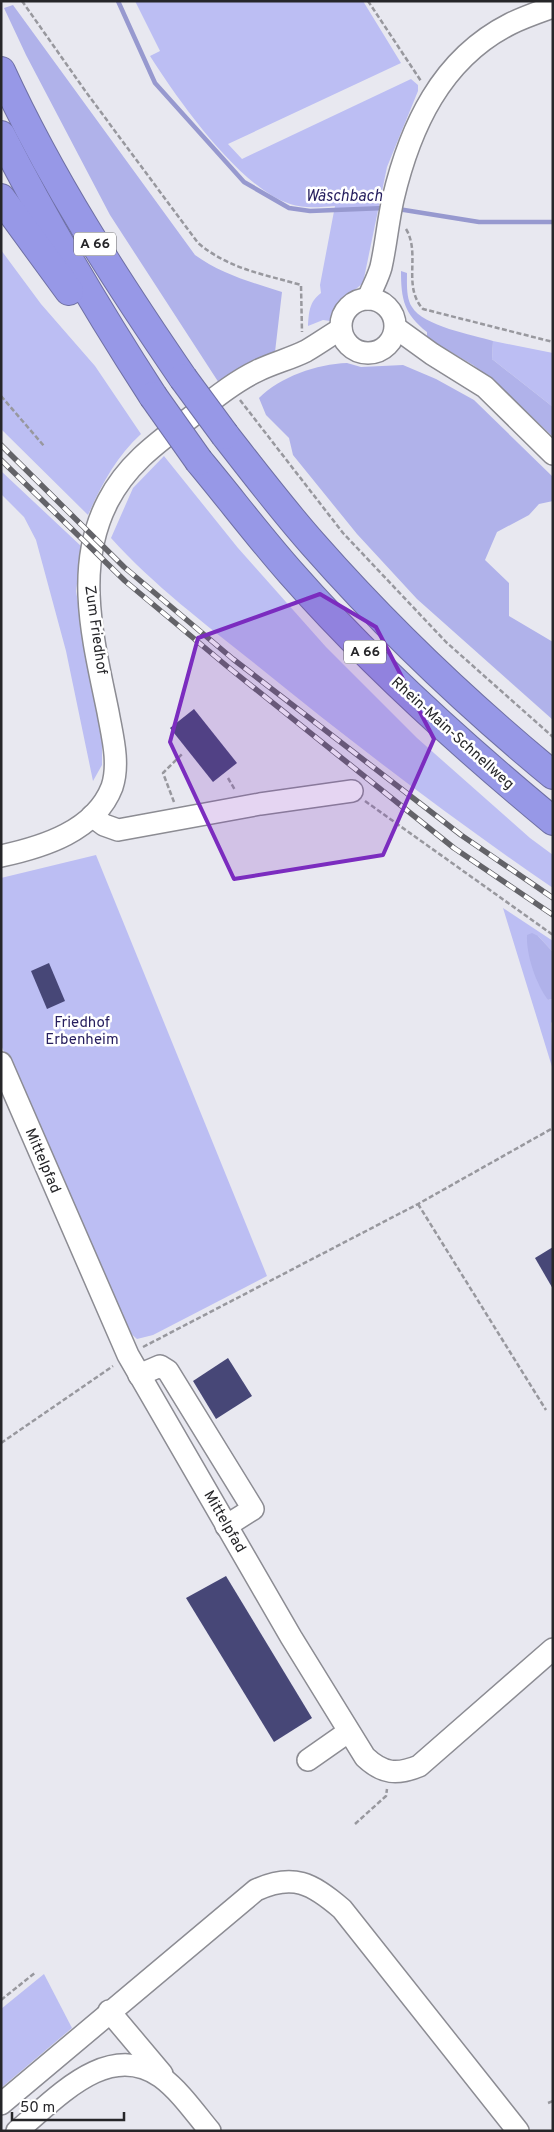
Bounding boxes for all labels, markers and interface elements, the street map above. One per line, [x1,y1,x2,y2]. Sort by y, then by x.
water label: Wäschbach [306,187,383,207]
road number: A 66 [74,232,116,255]
street label: Zum Friedhof [79,584,111,676]
road number: A 66 [344,640,386,664]
street label: Rhein-Main-Schnellweg [387,674,517,794]
park label: Friedhof Erbenheim [45,1014,119,1050]
street label: Mittelpfad [20,1126,64,1196]
street label: Mittelpfad [199,1488,249,1556]
scale bar [12,2090,125,2122]
text: 50 m [20,2099,55,2118]

